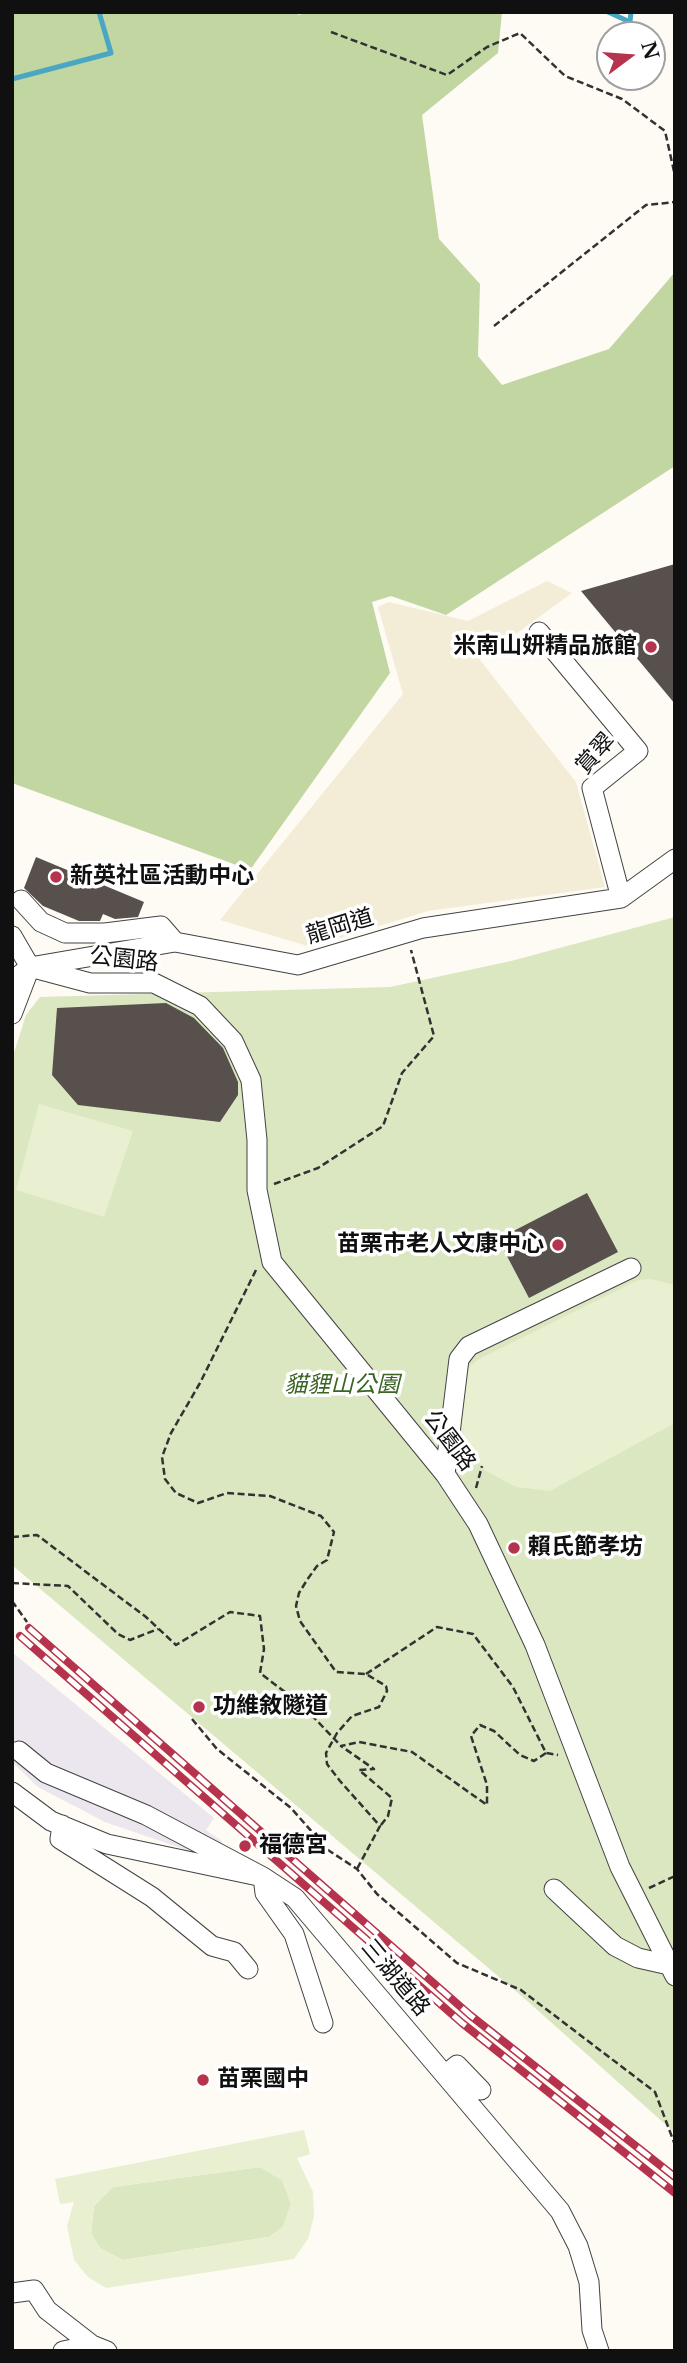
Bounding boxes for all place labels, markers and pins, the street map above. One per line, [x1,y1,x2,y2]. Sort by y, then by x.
place label: 米南山妍精品旅館 [453,633,637,661]
marker: 米南山妍精品旅館 [643,639,659,655]
place label: 新英社區活動中心 [70,863,254,891]
marker: 新英社區活動中心 [48,869,64,885]
place label: 苗栗市老人文康中心 [337,1231,544,1259]
marker: 苗栗市老人文康中心 [550,1237,566,1253]
place label: 賴氏節孝坊 [528,1534,643,1562]
marker: 賴氏節孝坊 [506,1540,522,1556]
place label: 功維敘隧道 [213,1693,328,1721]
marker: 功維敘隧道 [191,1699,207,1715]
place label: 福德宮 [259,1832,328,1860]
marker: 福德宮 [237,1838,253,1854]
place label: 苗栗國中 [217,2066,309,2094]
marker: 苗栗國中 [195,2072,211,2088]

